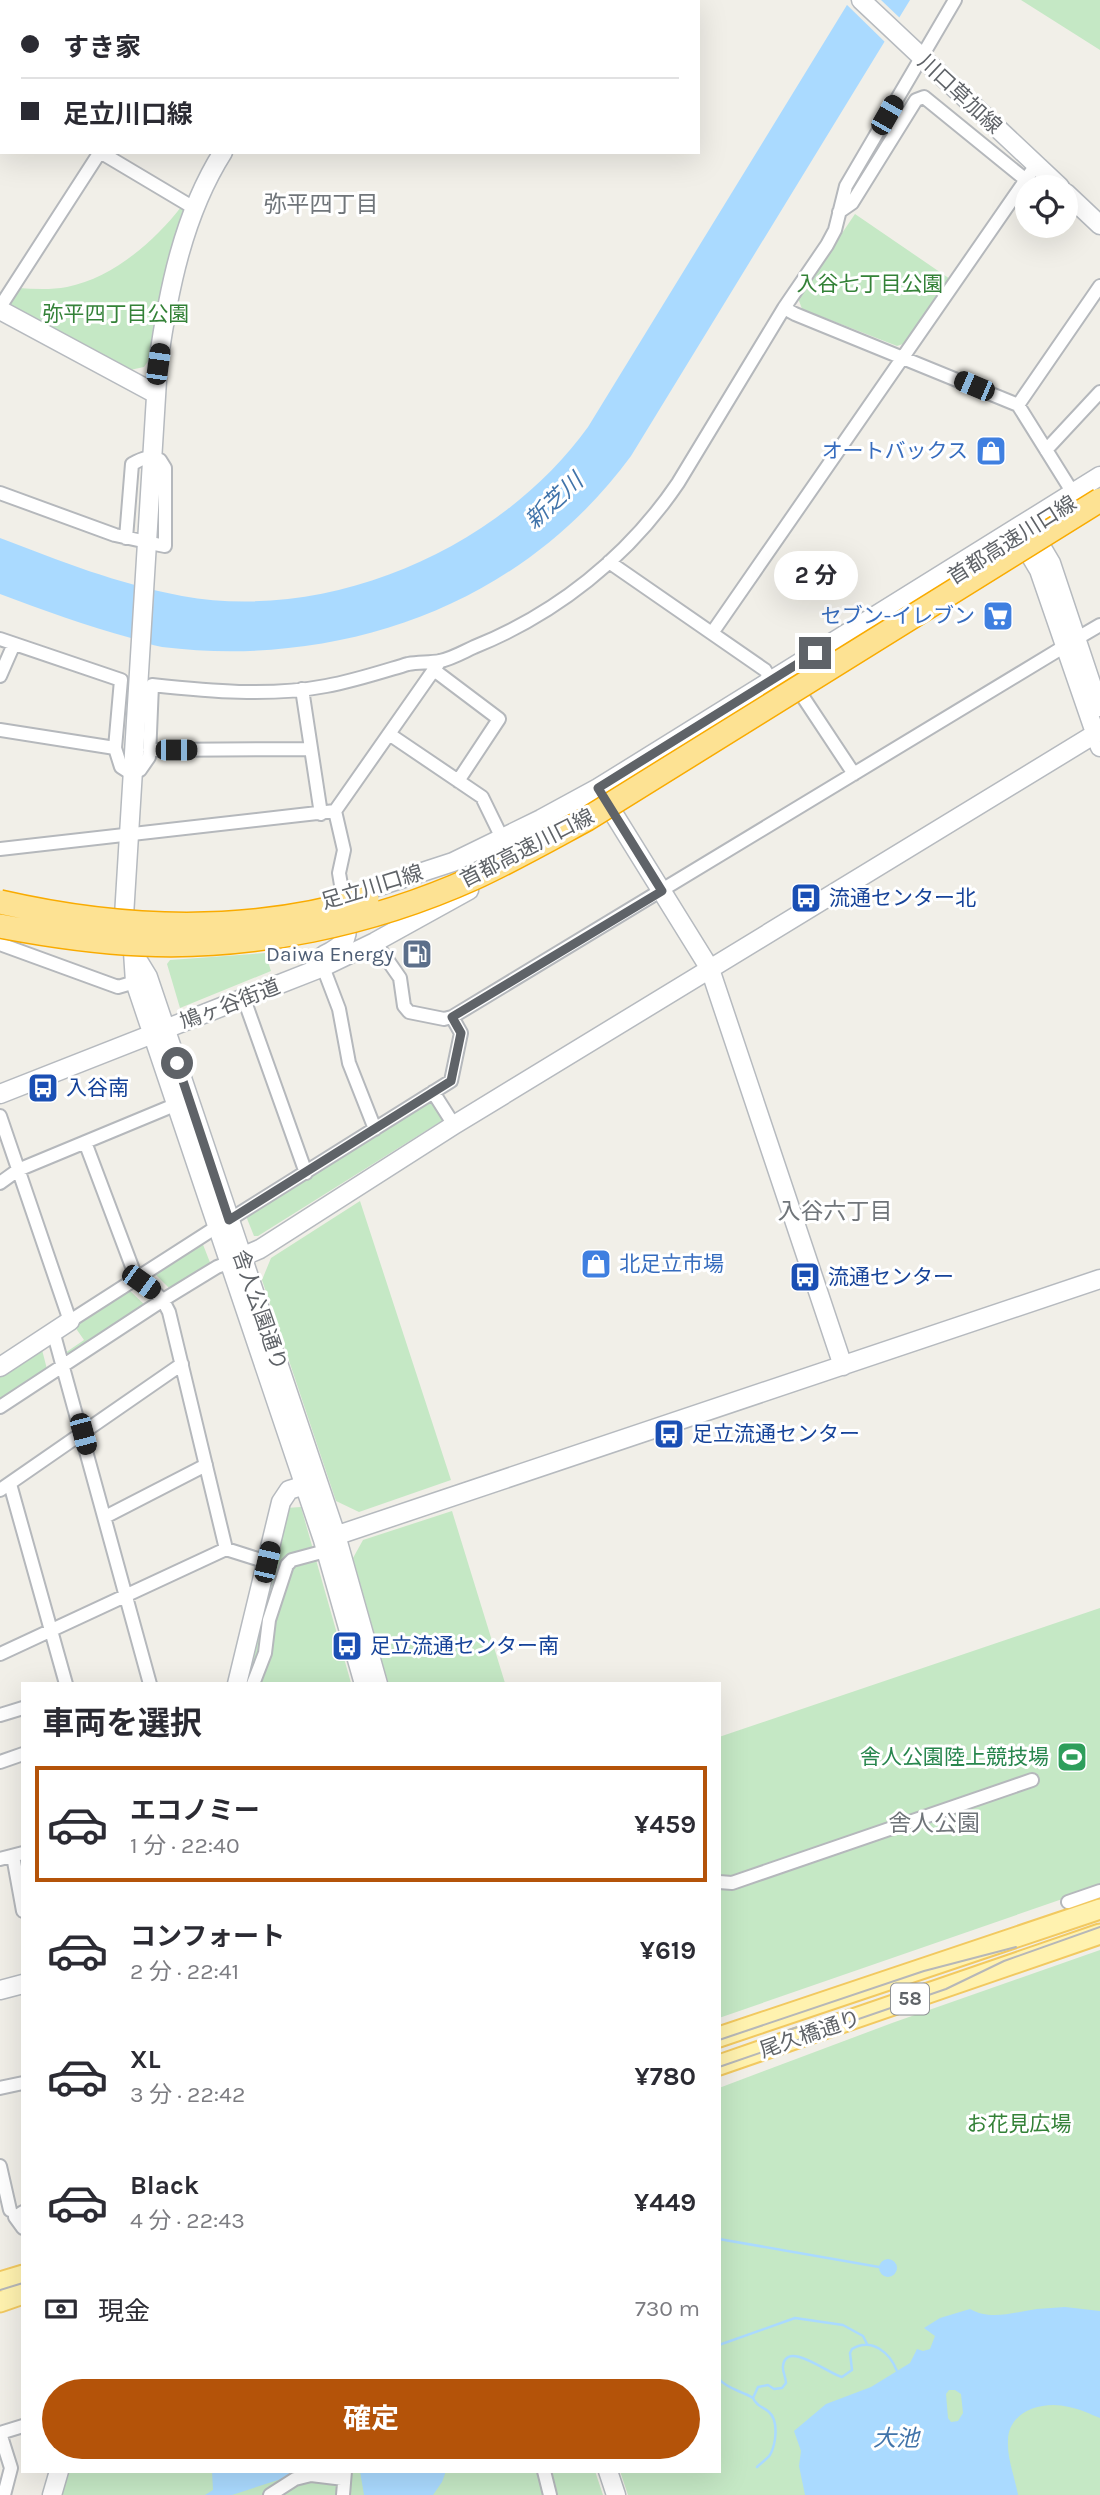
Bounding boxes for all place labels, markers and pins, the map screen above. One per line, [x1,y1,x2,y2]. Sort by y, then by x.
shop icon: オートバックス [974,434,1008,468]
place label: オートバックス [822,439,968,463]
supermarket icon: セブン-イレブン [981,599,1015,633]
place label: セブン-イレブン [821,604,975,628]
bus stop icon: 流通センター北 [789,881,823,915]
place label: 流通センター北 [829,886,976,910]
fuel station icon: Daiwa Energy [400,937,434,971]
place label: Daiwa Energy [266,942,394,966]
bus stop icon: 入谷南 [26,1071,60,1105]
place label: 入谷南 [66,1076,129,1100]
shop icon: 北足立市場 [579,1247,613,1281]
place label: 北足立市場 [619,1252,724,1276]
bus stop icon: 流通センター [788,1260,822,1294]
place label: 流通センター [828,1265,954,1289]
bus stop icon: 足立流通センター [652,1417,686,1451]
place label: 足立流通センター [692,1422,860,1446]
bus stop icon: 足立流通センター南 [330,1629,364,1663]
place label: 足立流通センター南 [370,1634,559,1658]
sports icon: 舎人公園陸上競技場 [1055,1740,1089,1774]
place label: 舎人公園陸上競技場 [860,1745,1049,1769]

